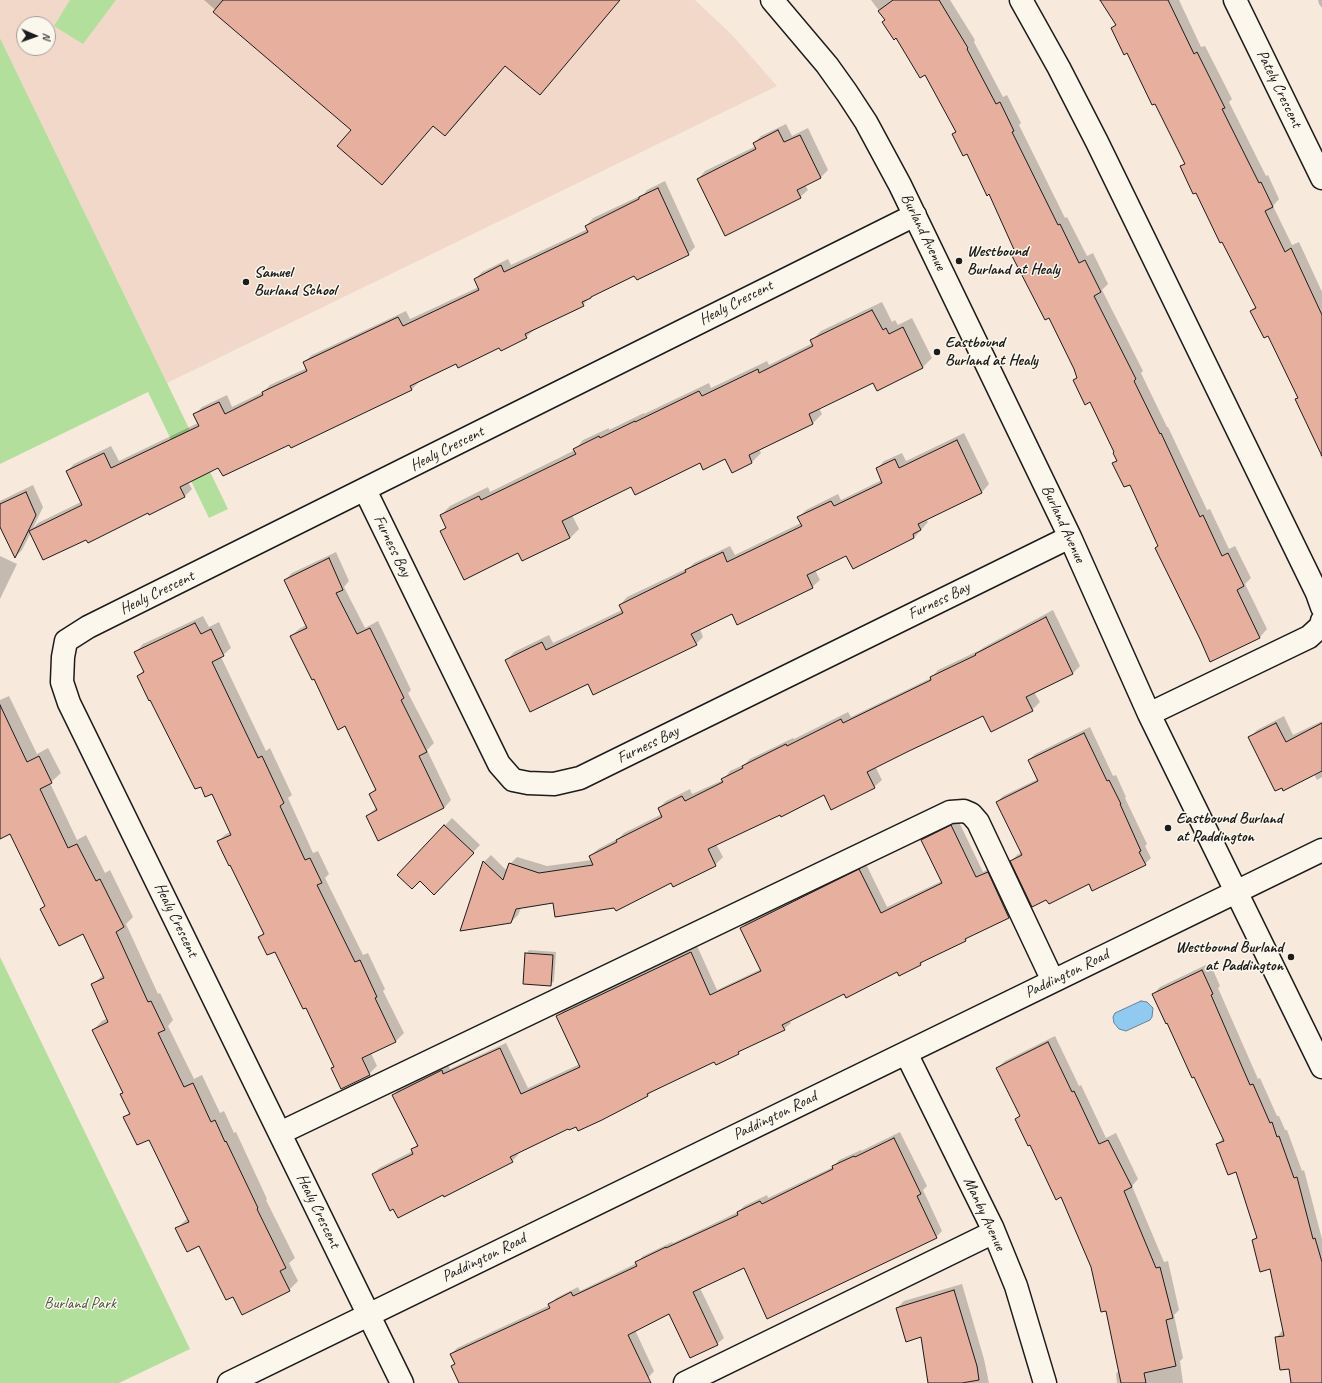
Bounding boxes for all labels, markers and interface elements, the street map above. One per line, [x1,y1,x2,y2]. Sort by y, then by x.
north arrow [16,16,56,56]
text: N [40,33,54,40]
street label: Pately Crescent [1252,47,1306,131]
street label: Burland Avenue [896,190,950,274]
place label: Westbound Burland at Healy [967,242,1060,280]
marker: Westbound Burland at Healy [954,256,964,266]
place label: Samuel Burland School [254,263,336,301]
street label: Healy Crescent [696,276,776,330]
marker: Samuel Burland School [241,277,251,287]
place label: Eastbound Burland at Healy [945,333,1038,371]
marker: Eastbound Burland at Healy [932,347,942,357]
street label: Healy Crescent [407,422,487,476]
street label: Burland Avenue [1037,482,1089,566]
street label: Furness Bay [369,512,415,580]
street label: Healy Crescent [117,567,197,619]
street label: Furness Bay [905,578,973,624]
street label: Furness Bay [614,722,682,768]
place label: Eastbound Burland at Paddington [1176,809,1282,847]
marker: Eastbound Burland at Paddington [1163,823,1173,833]
street label: Healy Crescent [150,880,202,960]
place label: Westbound Burland at Paddington [1175,938,1283,976]
street label: Paddington Road [1022,945,1112,1003]
marker: Westbound Burland at Paddington [1286,952,1296,962]
street label: Paddington Road [730,1087,820,1145]
street label: Healy Crescent [292,1171,344,1251]
street label: Manby Avenue [959,1174,1009,1254]
street label: Paddington Road [439,1229,529,1287]
park label: Burland Park [44,1294,116,1314]

